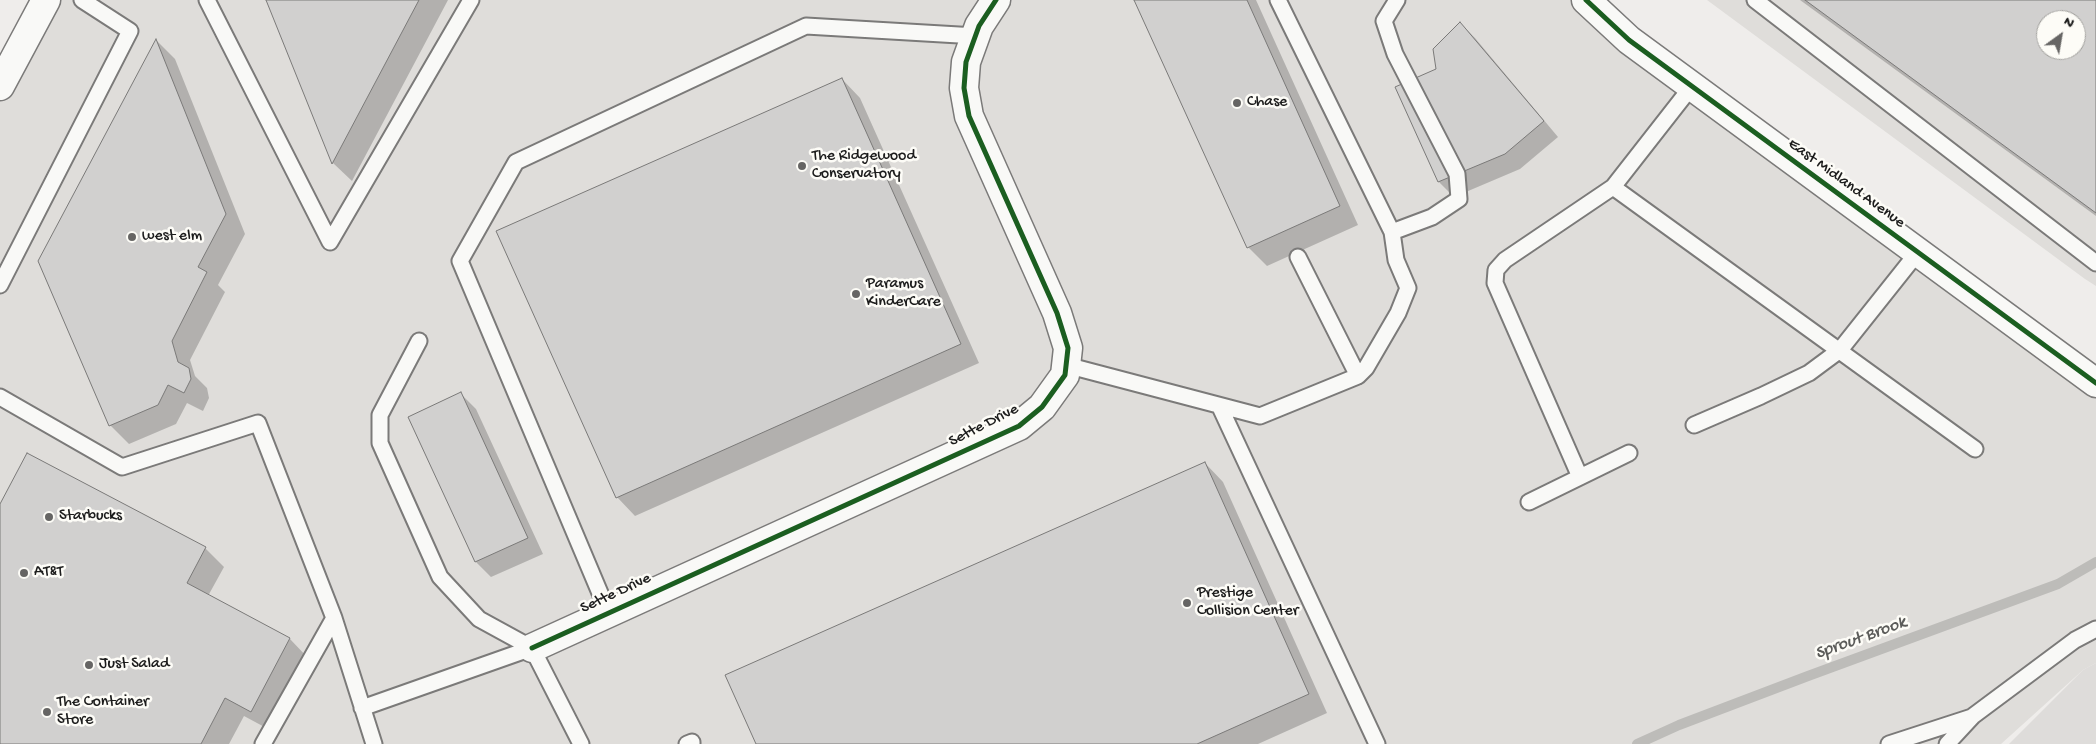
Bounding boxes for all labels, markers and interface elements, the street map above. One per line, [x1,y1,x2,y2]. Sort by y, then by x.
north arrow [2036,10,2086,60]
text: N [2060,13,2077,32]
place label: Chase [1247,93,1287,113]
marker: Chase [1231,97,1243,109]
street label: East Midland Avenue [1784,135,1908,233]
place label: The Ridgewood Conservatory [812,147,916,185]
marker: The Ridgewood Conservatory [796,160,808,172]
place label: west elm [142,227,202,247]
marker: west elm [126,231,138,243]
place label: Paramus KinderCare [866,275,941,313]
marker: Paramus KinderCare [850,288,862,300]
street label: Sette Drive [946,400,1022,452]
place label: Starbucks [59,507,122,527]
marker: Starbucks [43,511,55,523]
place label: AT&T [34,563,63,583]
marker: AT&T [18,567,30,579]
street label: Sette Drive [578,569,654,619]
place label: Prestige Collision Center [1197,584,1299,622]
marker: Prestige Collision Center [1181,597,1193,609]
water label: Sprout Brook [1813,613,1909,665]
place label: Just Salad [99,655,169,675]
marker: Just Salad [83,659,95,671]
place label: The Container Store [57,693,149,731]
marker: The Container Store [41,706,53,718]

